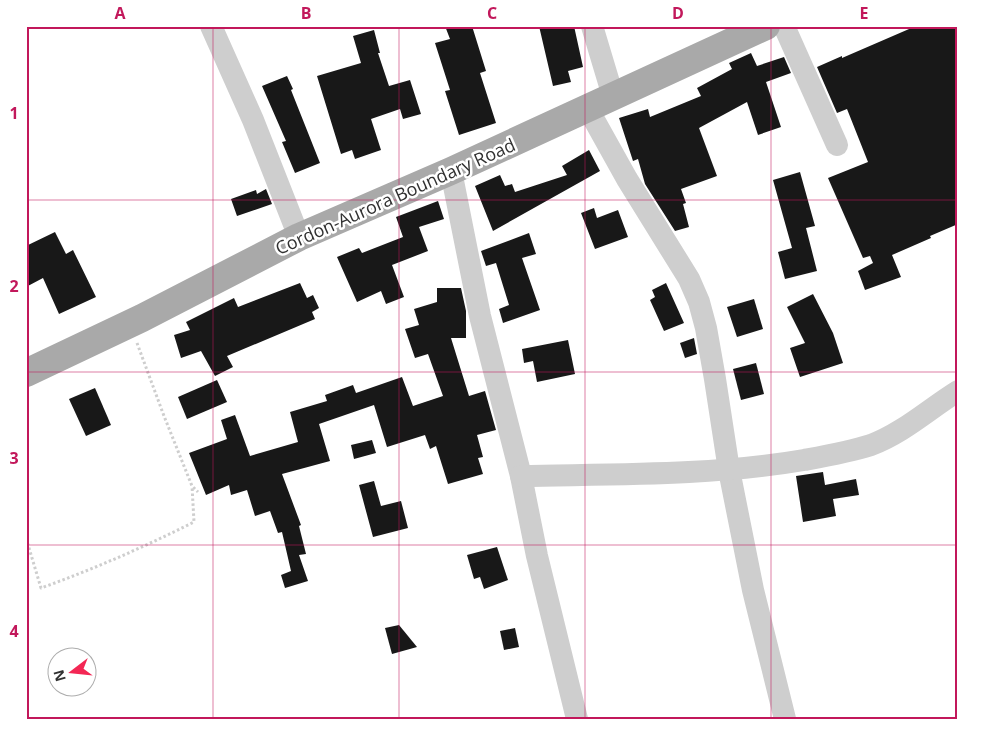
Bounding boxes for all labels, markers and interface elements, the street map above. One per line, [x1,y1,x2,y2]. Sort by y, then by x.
text: A [114,2,126,24]
text: B [301,2,311,24]
text: C [487,2,497,24]
text: D [672,2,684,24]
text: E [860,2,869,24]
text: 1 [9,102,19,124]
street label: Cordon-Aurora Boundary Road [271,132,519,260]
text: 2 [9,275,19,297]
text: 3 [9,447,19,469]
text: 4 [9,620,19,642]
north arrow [48,648,98,698]
text: N [48,668,70,684]

